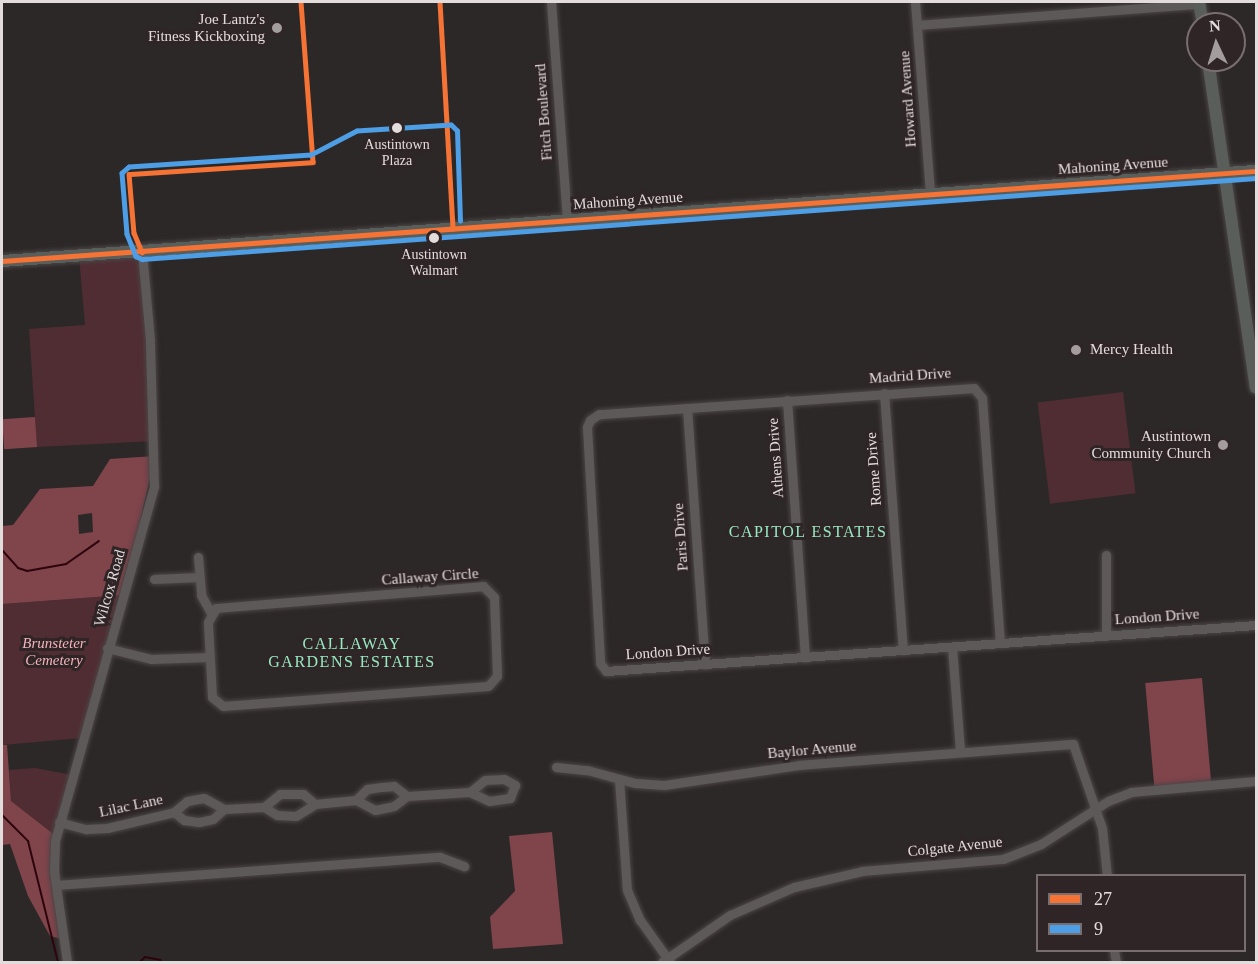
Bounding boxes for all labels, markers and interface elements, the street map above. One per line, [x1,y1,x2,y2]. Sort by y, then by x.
place label: Joe Lantz's Fitness Kickboxing [148,10,265,45]
north arrow [1186,12,1246,72]
text: N [1208,17,1221,34]
marker: Joe Lantz's Fitness Kickboxing [270,21,284,35]
street label: Howard Avenue [896,50,920,148]
street label: Fitch Boulevard [532,63,556,161]
marker: Austintown Plaza [391,122,403,134]
place label: Austintown Plaza [364,137,430,170]
street label: Mahoning Avenue [1057,153,1169,179]
street label: Mahoning Avenue [572,188,684,214]
marker: Austintown Walmart [428,232,440,244]
place label: Austintown Walmart [401,247,467,280]
marker: Mercy Health [1067,341,1085,359]
place label: Mercy Health [1090,341,1173,359]
street label: Madrid Drive [868,364,952,388]
street label: Athens Drive [764,417,788,499]
place label: Austintown Community Church [1091,427,1211,462]
street label: Rome Drive [862,432,886,506]
marker: Austintown Community Church [1216,438,1230,452]
street label: Paris Drive [670,503,692,571]
district label: CAPITOL ESTATES [728,522,888,542]
street label: Wilcox Road [90,548,130,628]
street label: Callaway Circle [381,565,479,589]
street label: London Drive [1114,605,1200,629]
park label: Brunsteter Cemetery [22,634,86,669]
district label: CALLAWAY GARDENS ESTATES [268,634,436,672]
street label: London Drive [625,640,711,664]
street label: Baylor Avenue [766,737,858,763]
street label: Lilac Lane [98,790,164,822]
street label: Colgate Avenue [906,833,1004,861]
legend [1036,874,1246,952]
text: 27 [1094,889,1112,909]
text: 9 [1094,919,1103,939]

